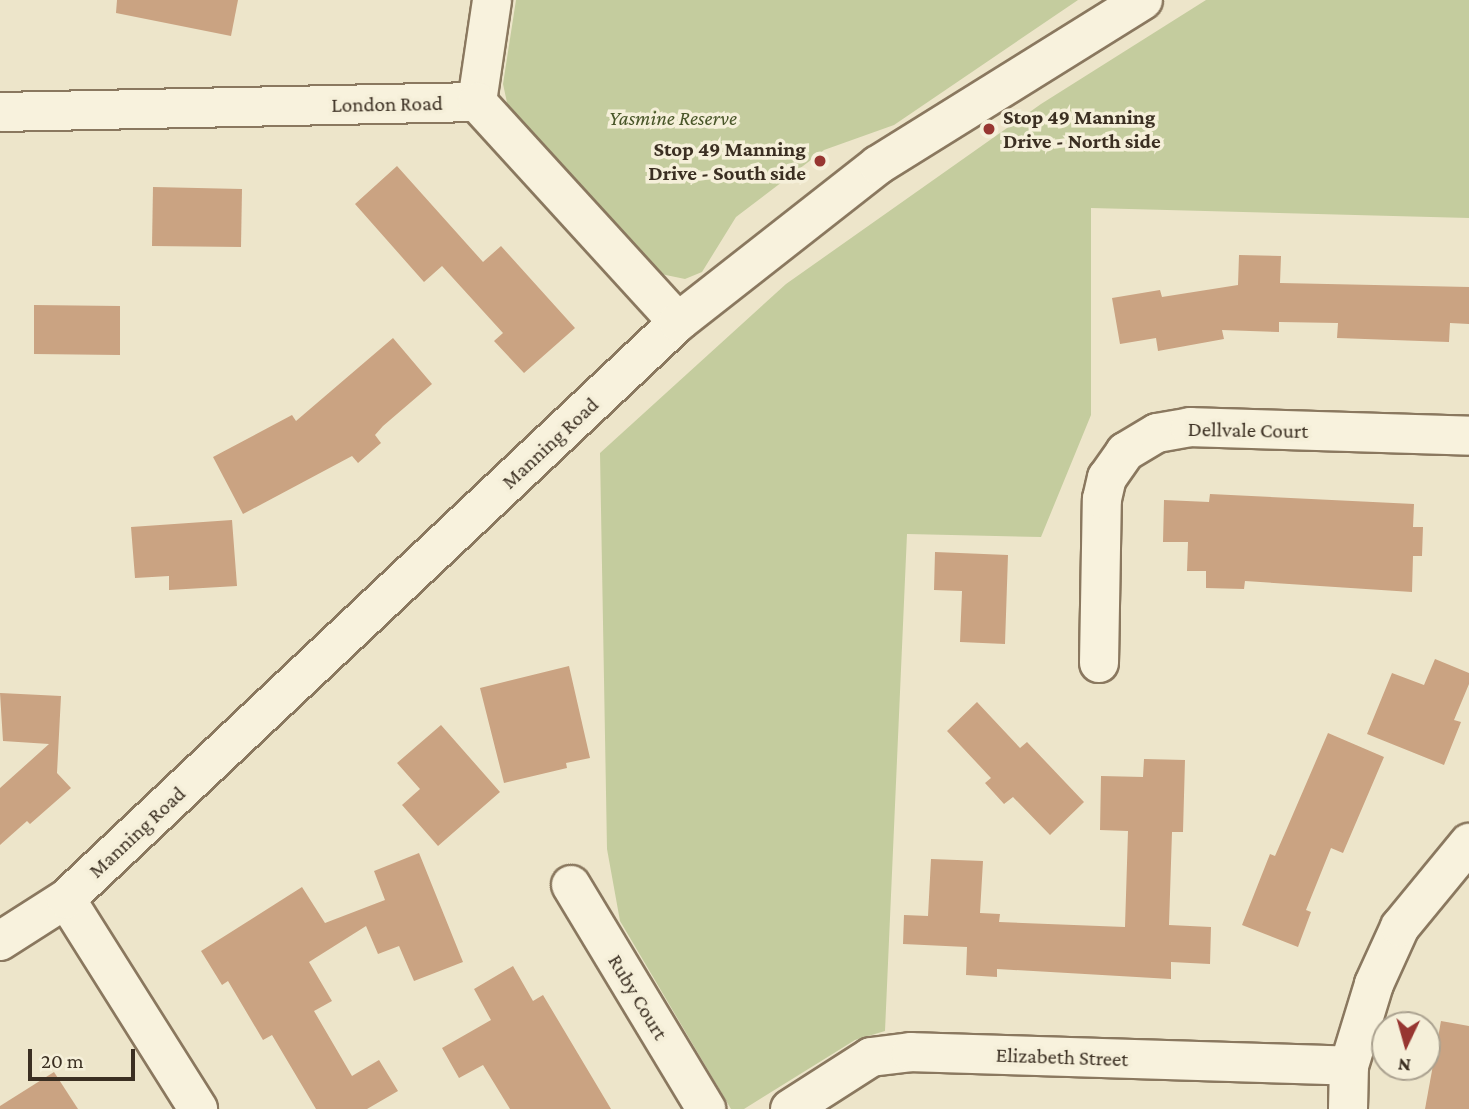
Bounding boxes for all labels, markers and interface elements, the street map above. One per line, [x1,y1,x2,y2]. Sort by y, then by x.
street label: London Road [331,90,443,118]
place label: Stop 49 Manning Drive - North side [1003,104,1161,154]
park label: Yasmine Reserve [609,105,737,131]
marker: Stop 49 Manning Drive - North side [981,121,997,137]
place label: Stop 49 Manning Drive - South side [648,136,806,186]
marker: Stop 49 Manning Drive - South side [812,153,828,169]
street label: Manning Road [496,392,604,494]
street label: Dellvale Court [1188,416,1308,444]
street label: Manning Road [83,781,191,883]
street label: Ruby Court [603,950,673,1044]
north arrow [1371,1011,1441,1081]
scale bar [32,1036,138,1080]
street label: Elizabeth Street [995,1042,1129,1072]
text: 20 m [41,1049,84,1073]
text: N [1397,1054,1412,1076]

